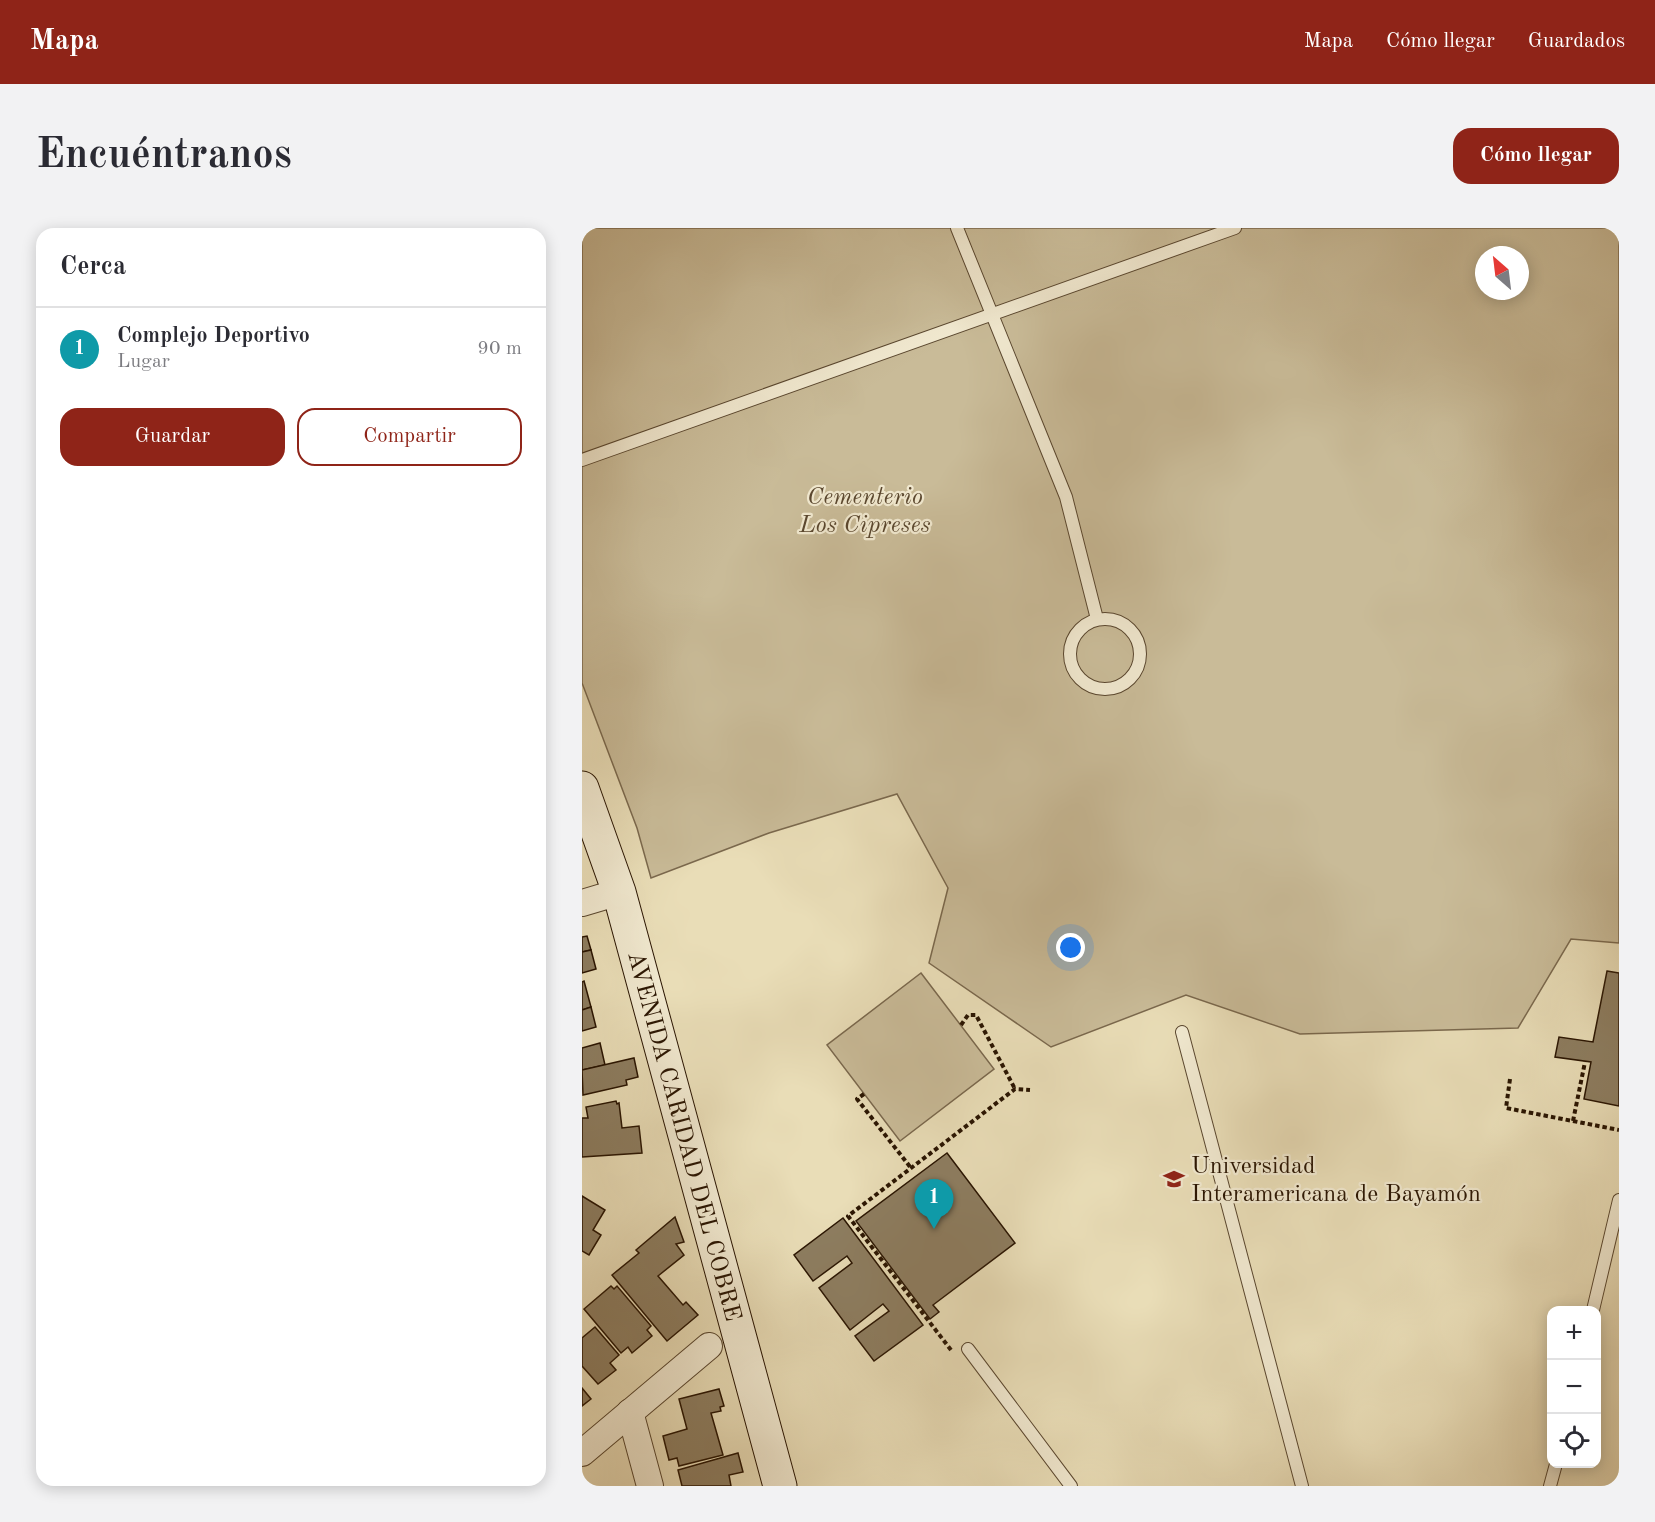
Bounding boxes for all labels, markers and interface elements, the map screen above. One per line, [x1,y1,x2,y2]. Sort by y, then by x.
text: Mapa [30,28,99,56]
text: Mapa [1304,31,1353,52]
text: Cómo llegar [1386,31,1495,52]
text: Guardados [1528,31,1625,52]
button: Cómo llegar [1453,128,1619,184]
text: Encuéntranos [36,135,292,177]
north arrow [1475,246,1529,300]
text: Cerca [60,254,126,280]
text: Complejo Deportivo [117,325,310,347]
text: 1 [74,339,85,359]
text: 90 m [477,339,522,359]
text: Lugar [117,352,170,372]
button: Guardar [60,408,285,466]
button: Compartir [297,408,522,466]
park label: Cementerio Los Cipreses [798,486,931,538]
your location [1056,933,1085,962]
street label: AVENIDA CARIDAD DEL COBRE [622,949,744,1324]
place label: Universidad Interamericana de Bayamón [1191,1155,1481,1207]
school or university icon: Universidad Interamericana de Bayamón [1162,1167,1186,1191]
pin: 1 [914,1180,954,1229]
map controls [1547,1306,1601,1468]
button: + [1547,1306,1601,1360]
button: − [1547,1360,1601,1414]
button: locate [1547,1414,1601,1468]

